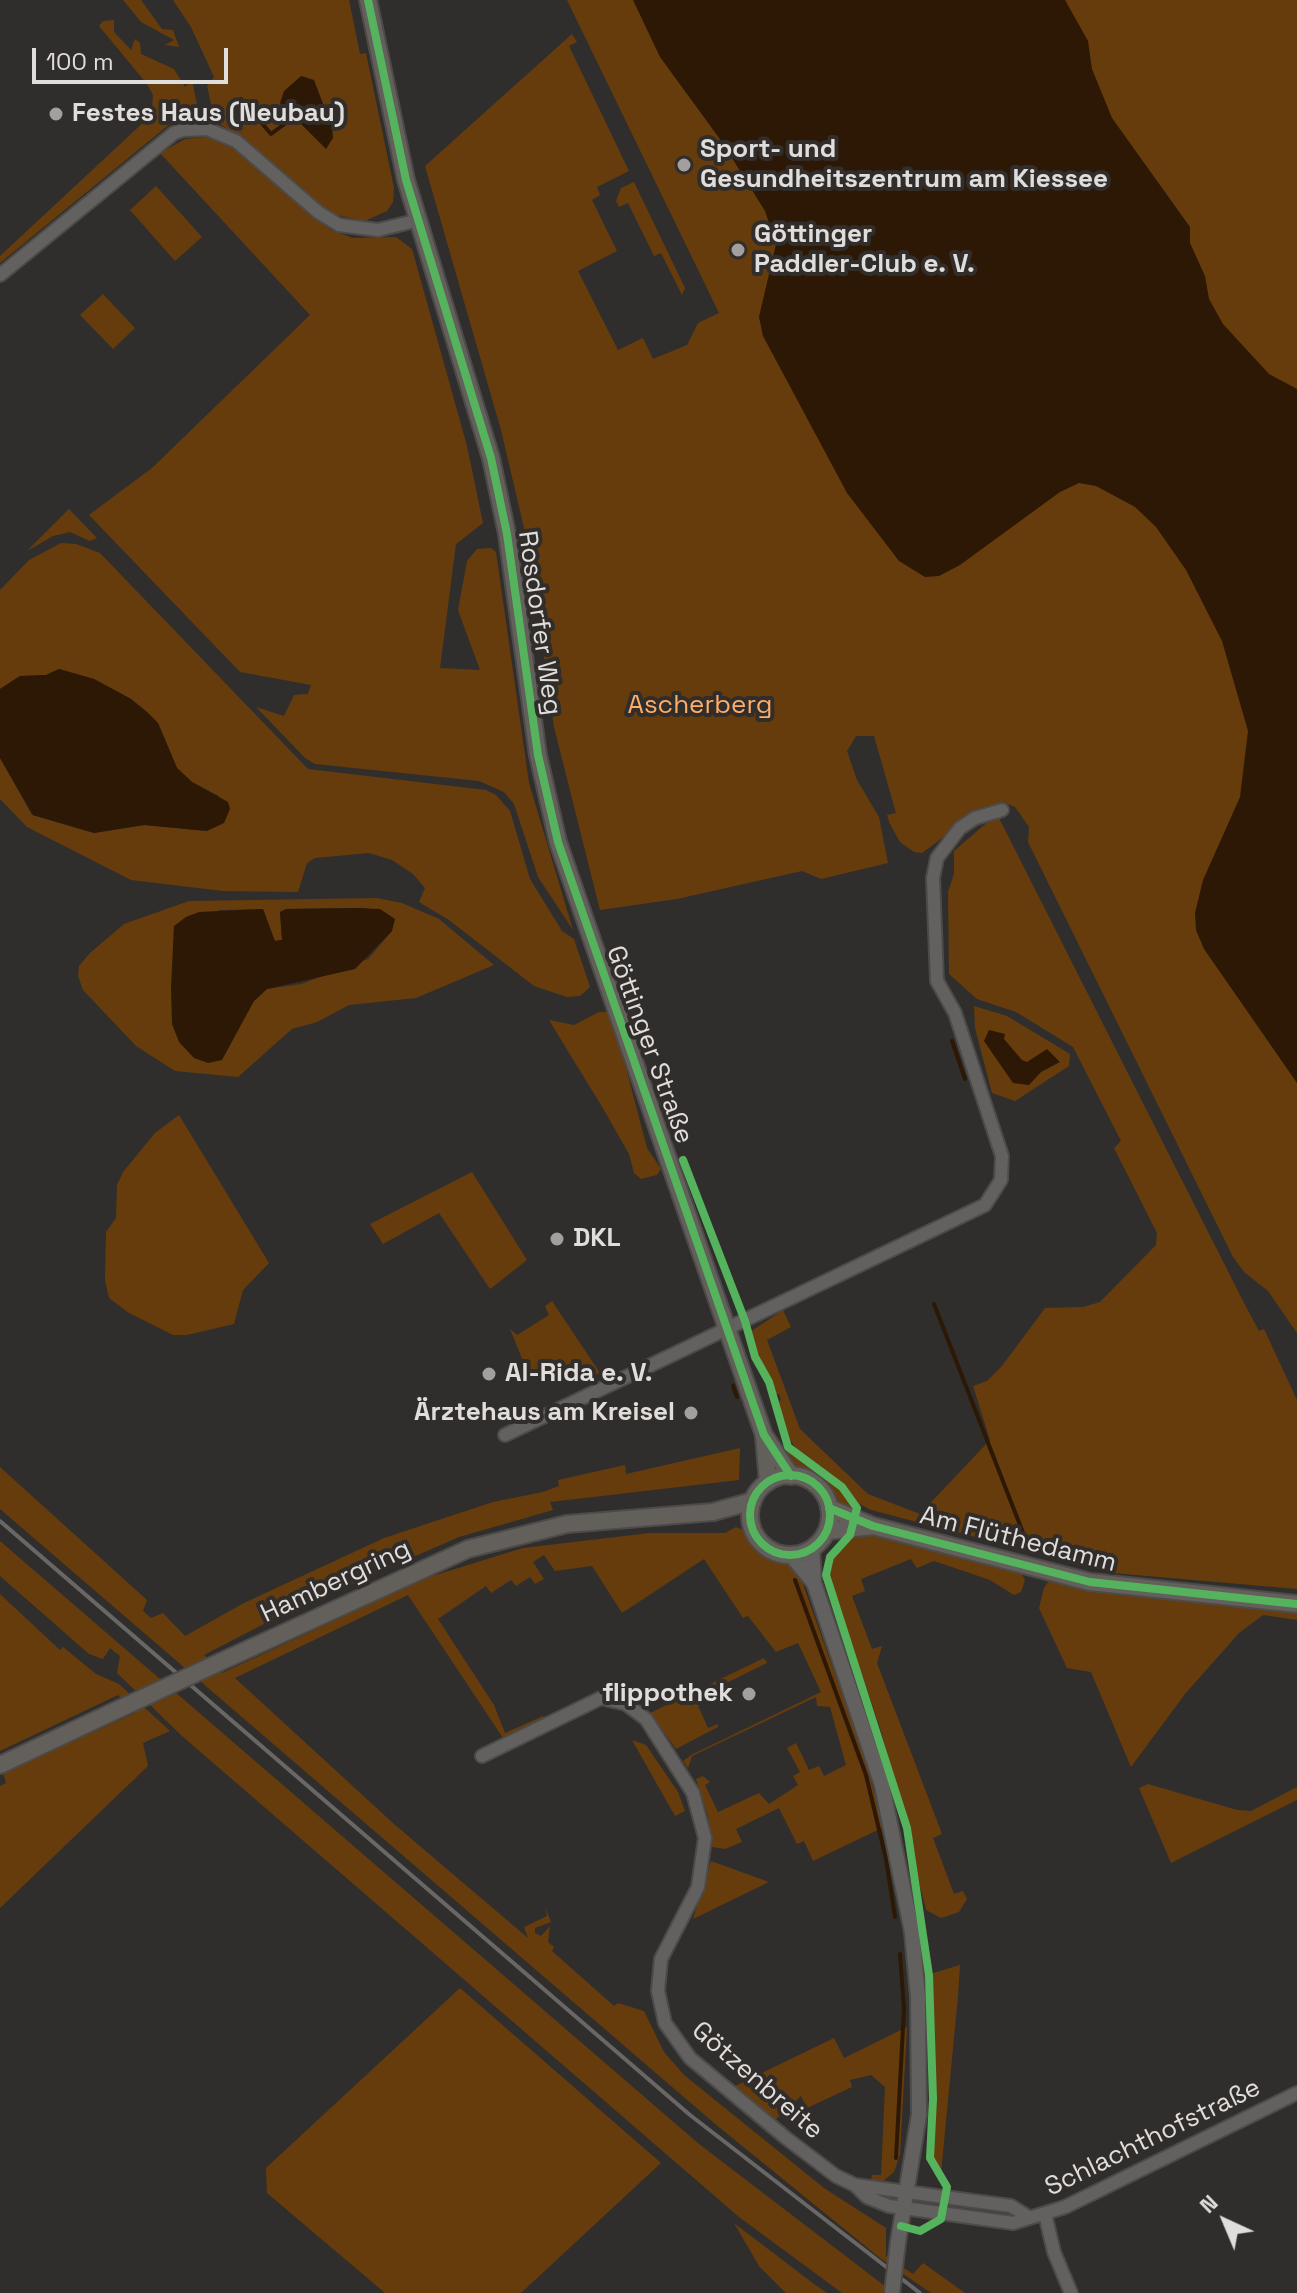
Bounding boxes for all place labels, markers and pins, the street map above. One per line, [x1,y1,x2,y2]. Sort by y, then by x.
place label: Festes Haus (Neubau) [72,98,345,130]
marker: Festes Haus (Neubau) [47,105,65,123]
place label: Sport- und Gesundheitszentrum am Kiessee [700,134,1108,196]
marker: Sport- und Gesundheitszentrum am Kiessee [675,156,693,174]
place label: Göttinger Paddler-Club e. V. [754,219,975,280]
marker: Göttinger Paddler-Club e. V. [729,241,747,259]
place label: DKL [573,1223,621,1255]
marker: DKL [548,1230,566,1248]
place label: Al-Rida e. V. [505,1358,652,1390]
marker: Al-Rida e. V. [480,1365,498,1383]
place label: Ärztehaus am Kreisel [414,1397,675,1429]
marker: Ärztehaus am Kreisel [682,1404,700,1422]
place label: flippothek [602,1678,733,1710]
marker: flippothek [740,1685,758,1703]

